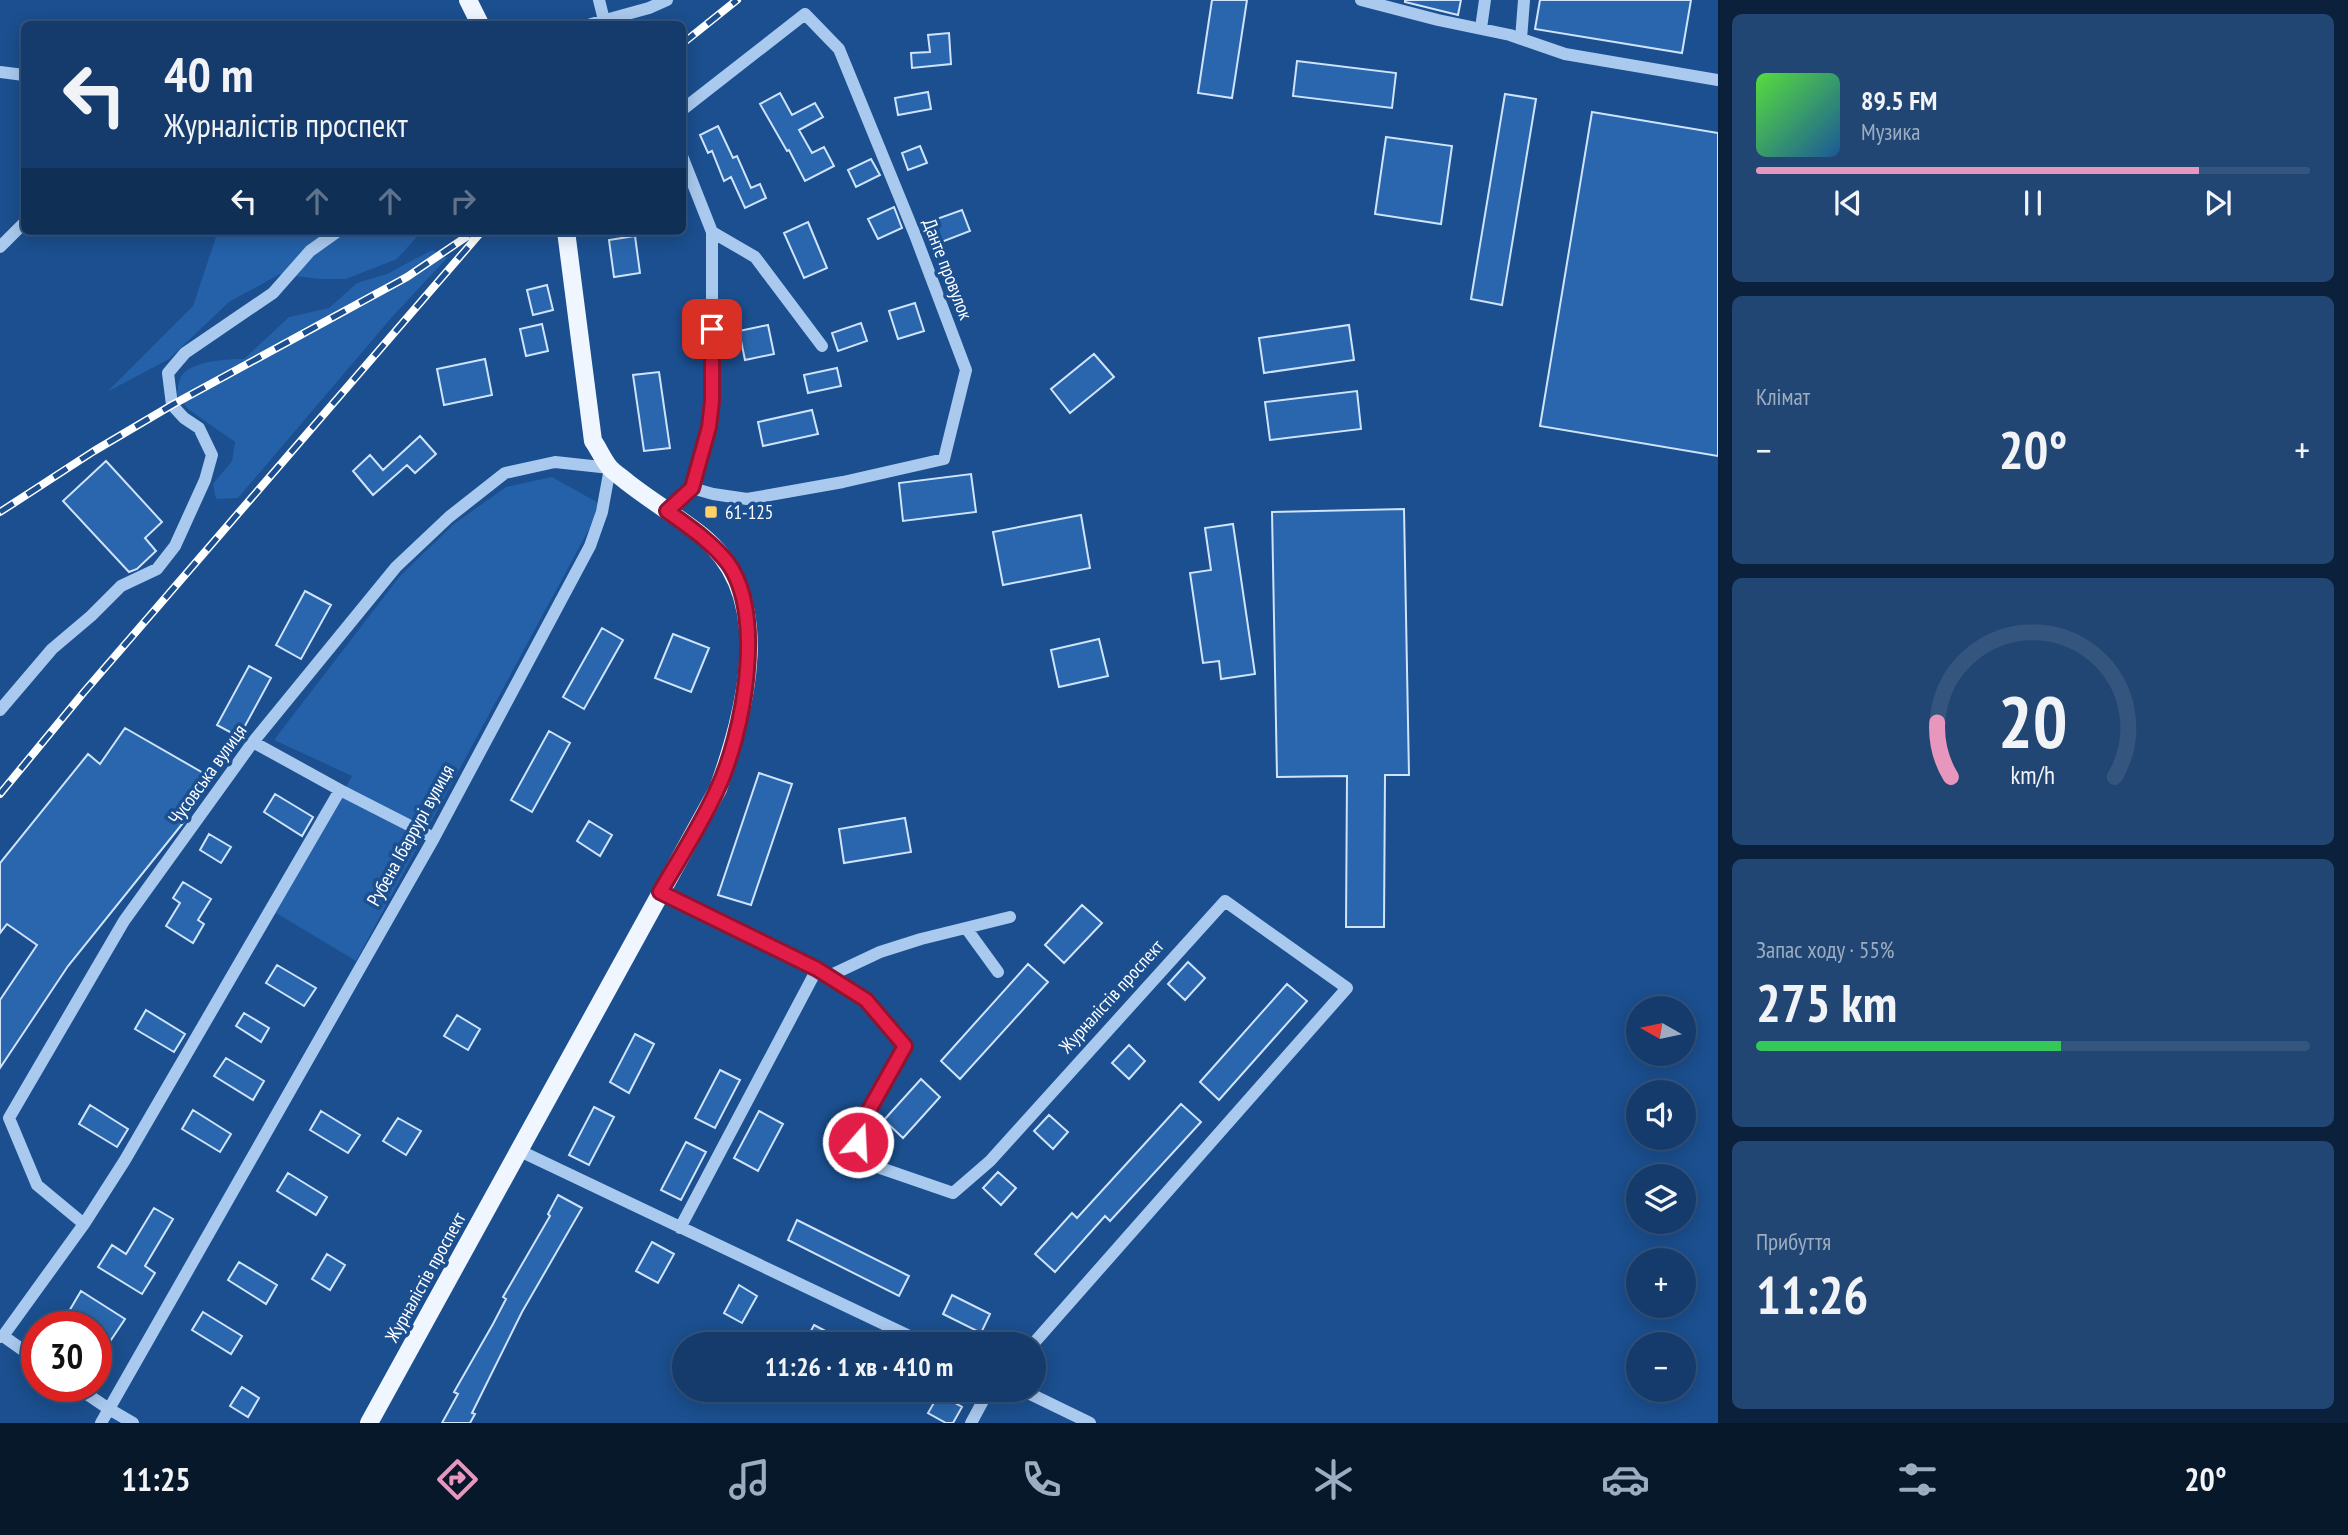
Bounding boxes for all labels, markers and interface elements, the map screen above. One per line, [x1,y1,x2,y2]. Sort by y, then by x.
text: 40 m [164,42,253,106]
icon: left [49,49,140,140]
text: 89.5 FM [1861,84,1937,117]
text: Журналістів проспект [164,104,408,146]
text: Музика [1861,117,1921,146]
icon: left [225,182,263,220]
icon: ahead [298,182,336,220]
icon: ahead [371,182,409,220]
icon: right [444,182,482,220]
icon: previous [1829,184,1867,222]
icon: pause [2014,184,2052,222]
icon: next [2199,184,2237,222]
street label: Данте провулок [918,215,978,324]
pin [682,299,742,359]
icon: arrive [693,310,731,348]
text: Клімат [1756,382,1810,411]
text: 20° [1999,416,2067,483]
text: − [1756,425,1772,474]
text: + [2294,425,2310,474]
place label: 61-125 [725,500,773,524]
marker: 61-125 [703,504,719,520]
text: 20 [1998,674,2068,768]
street label: Чусовська вулиця [163,719,251,829]
text: km/h [2011,759,2055,791]
street label: Рубена Ібаррурі вулиця [361,760,459,910]
street label: Журналістів проспект [1053,934,1169,1059]
text: Запас ходу · 55% [1756,935,1894,964]
text: 275 km [1756,969,1897,1036]
north arrow [1626,996,1696,1066]
map controls [1626,996,1696,1402]
button: sound [1626,1080,1696,1150]
position arrow [821,1105,895,1179]
button: layers [1626,1164,1696,1234]
street label: Журналістів проспект [379,1207,471,1347]
text: Прибуття [1756,1227,1831,1256]
button: + [1626,1248,1696,1318]
text: 11:26 [1756,1261,1868,1328]
speed limit sign: 30 [21,1311,112,1402]
button: − [1626,1332,1696,1402]
text: 11:26 · 1 хв · 410 m [765,1350,953,1383]
icon: directions [433,1455,482,1504]
icon: music [725,1455,774,1504]
icon: phone [1017,1455,1066,1504]
icon: climate [1309,1455,1358,1504]
icon: car [1601,1455,1650,1504]
icon: filters [1893,1455,1942,1504]
text: 11:25 [121,1458,191,1500]
text: 20° [2184,1458,2227,1500]

